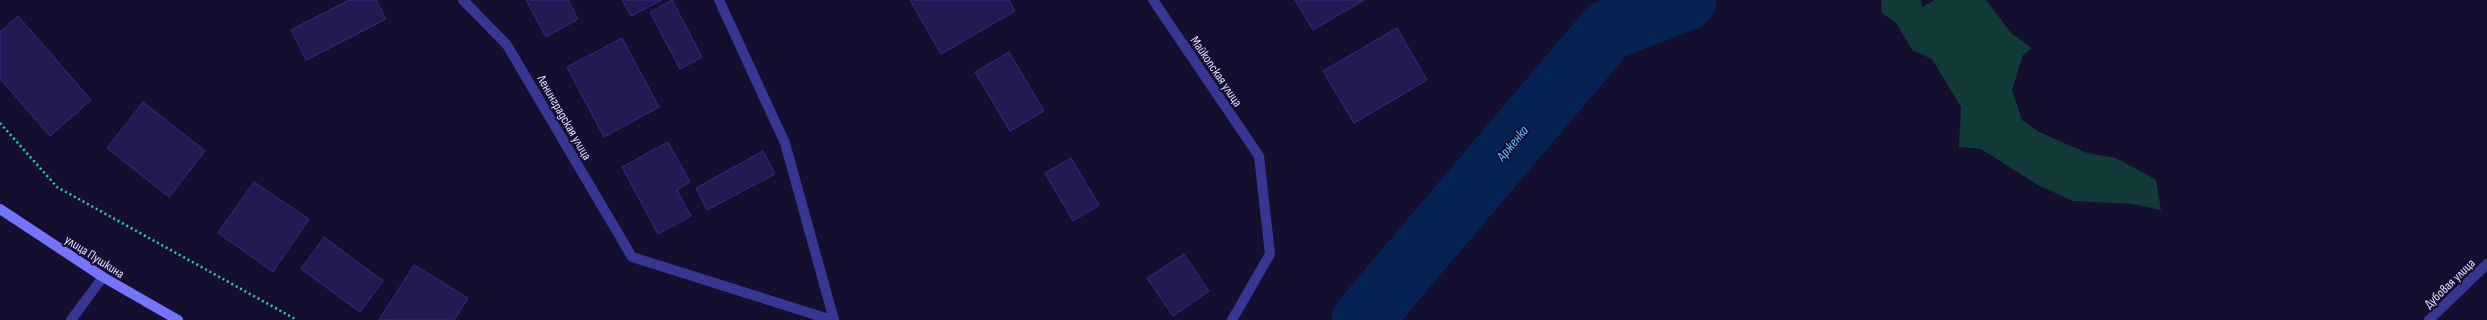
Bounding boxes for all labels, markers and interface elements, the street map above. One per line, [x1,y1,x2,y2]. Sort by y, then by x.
street label: Майкопская улица [1187,33,1246,110]
street label: Ленинградская улица [533,71,595,163]
water label: Арженка [1492,122,1532,165]
street label: улица Пушкина [62,232,127,282]
street label: Дубовая улица [2421,255,2479,312]

